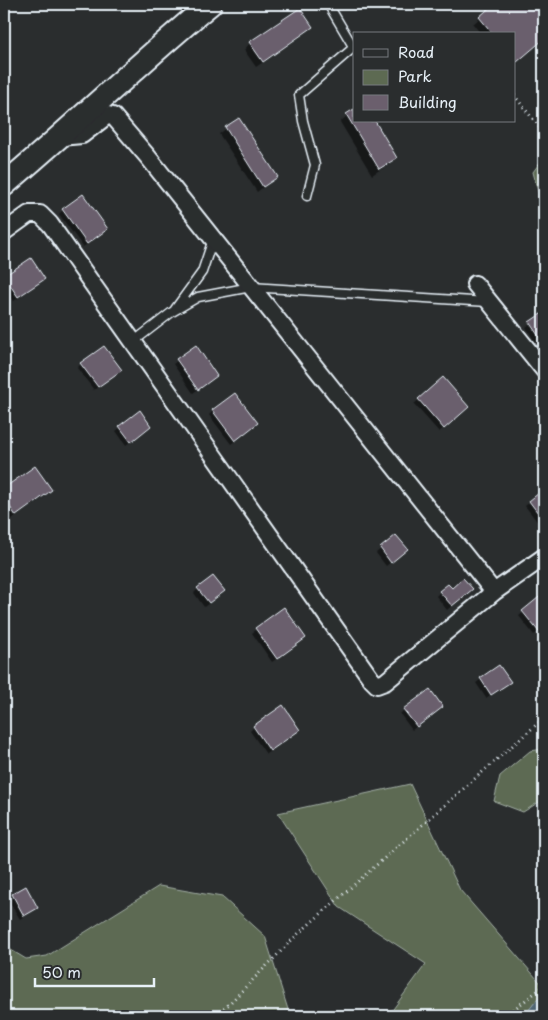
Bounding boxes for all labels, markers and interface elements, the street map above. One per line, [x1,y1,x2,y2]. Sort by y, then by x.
legend [353,32,516,122]
text: Road [398,40,434,63]
text: Park [398,64,432,87]
text: Building [398,90,457,113]
scale bar [35,955,154,987]
text: 50 m [42,960,81,983]

